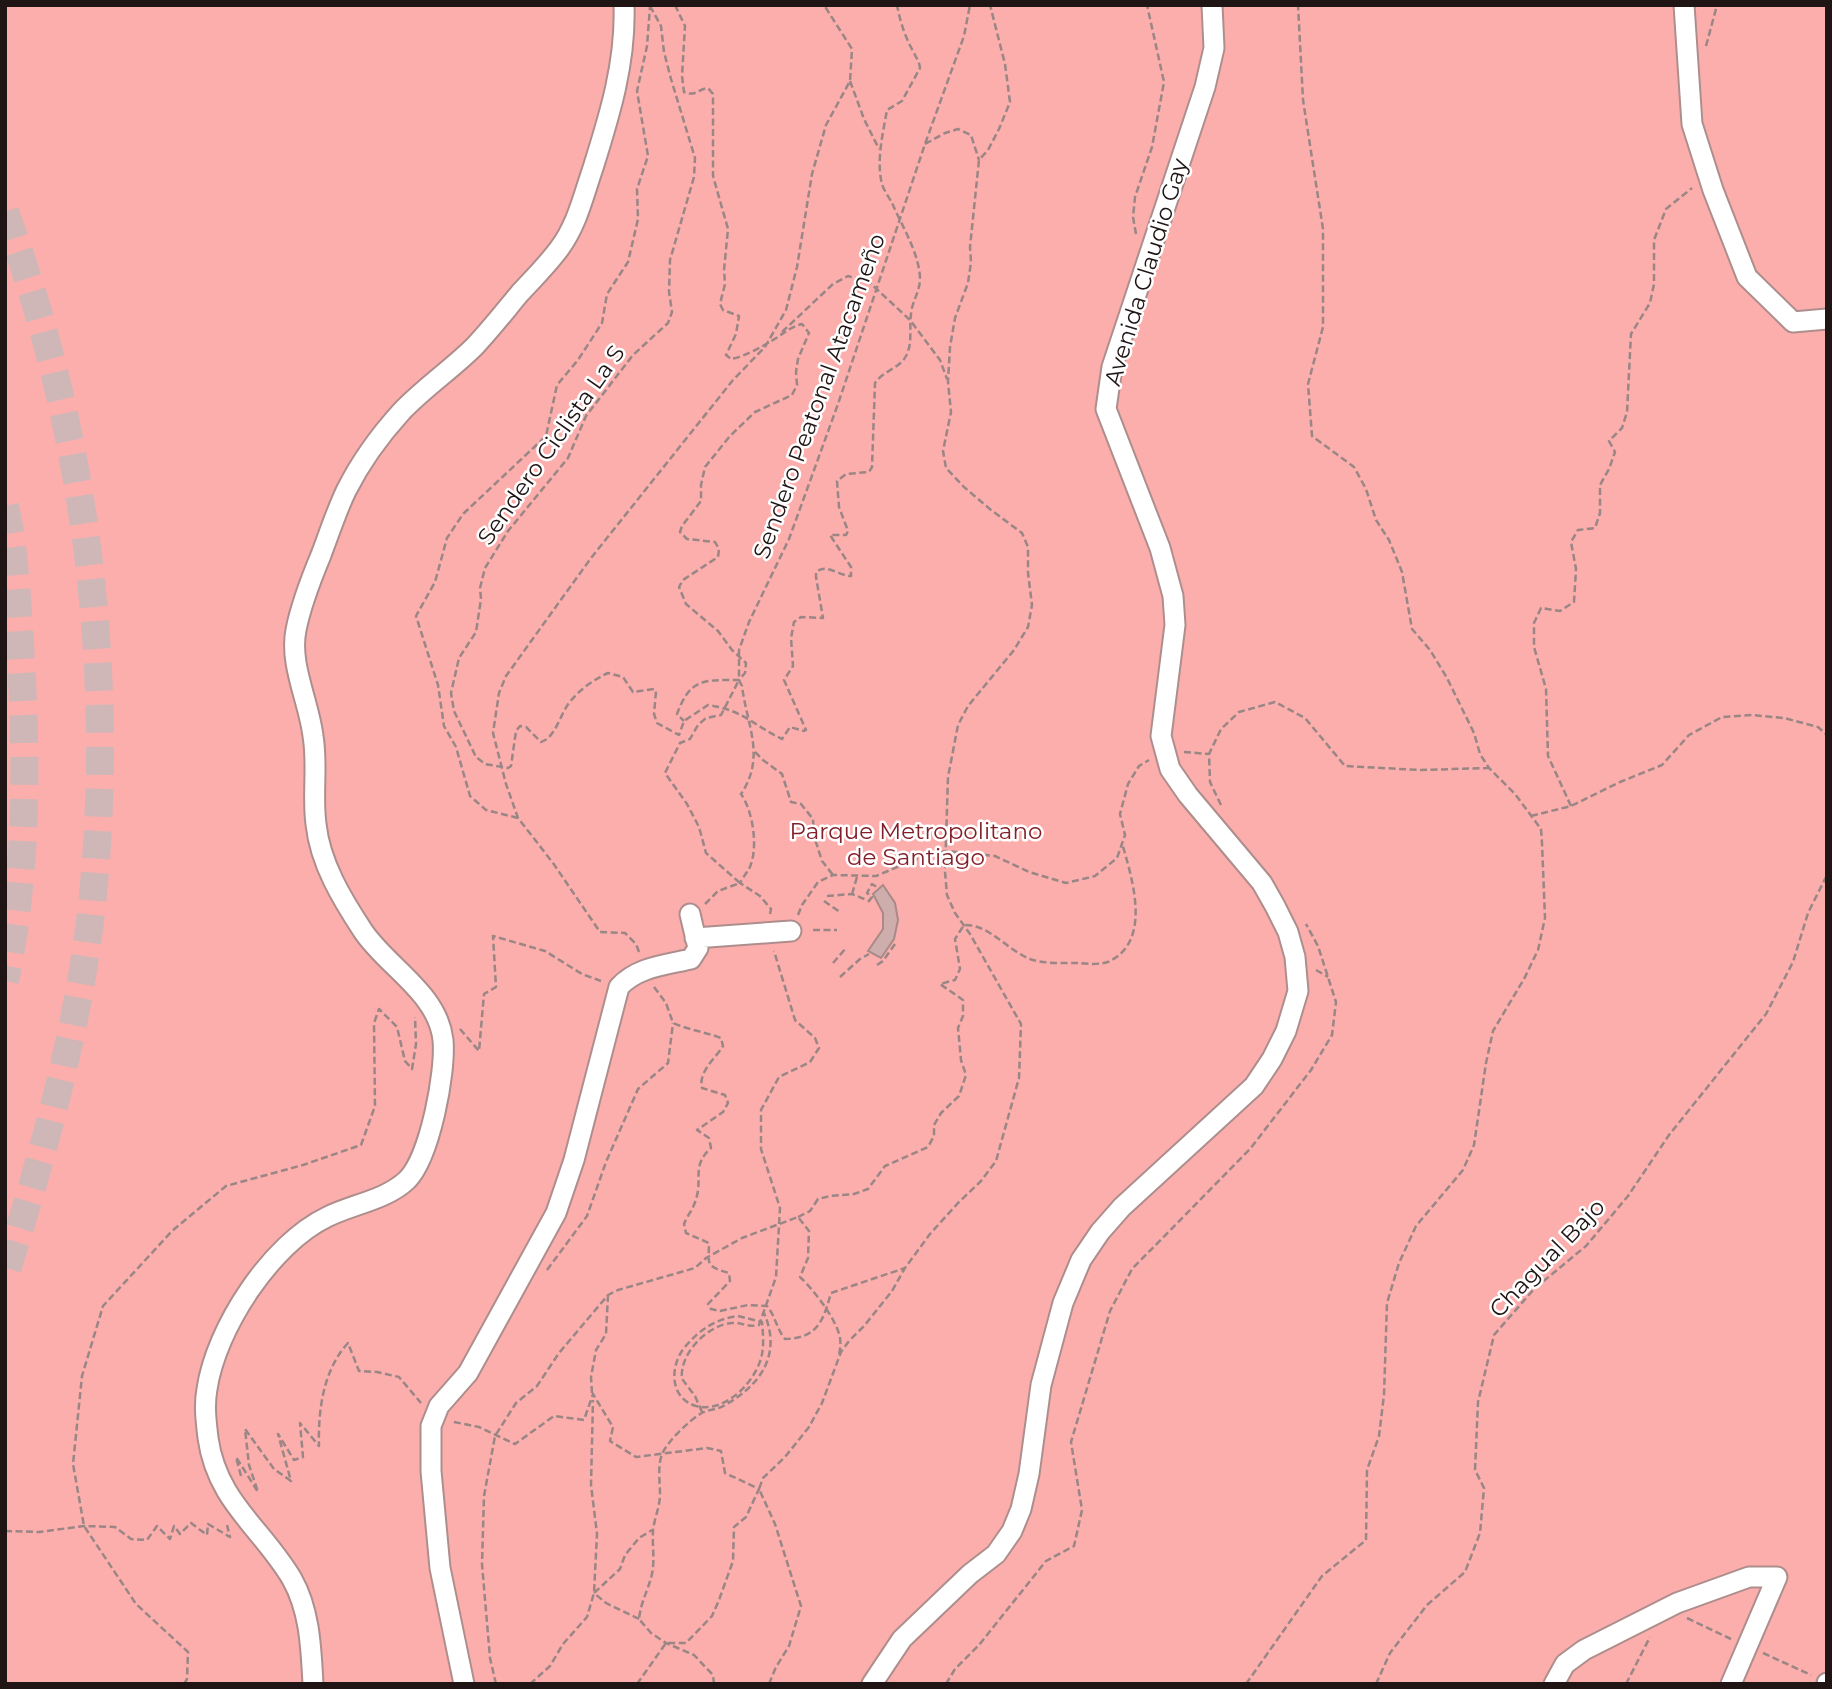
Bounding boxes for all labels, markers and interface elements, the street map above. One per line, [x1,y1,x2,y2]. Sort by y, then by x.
street label: Avenida Claudio Gay [1098,155,1194,389]
street label: Sendero Peatonal Atacameño [747,230,891,562]
street label: Sendero Ciclista La S [472,340,630,550]
park label: Parque Metropolitano de Santiago [790,817,1042,871]
street label: Chagual Bajo [1483,1193,1611,1323]

